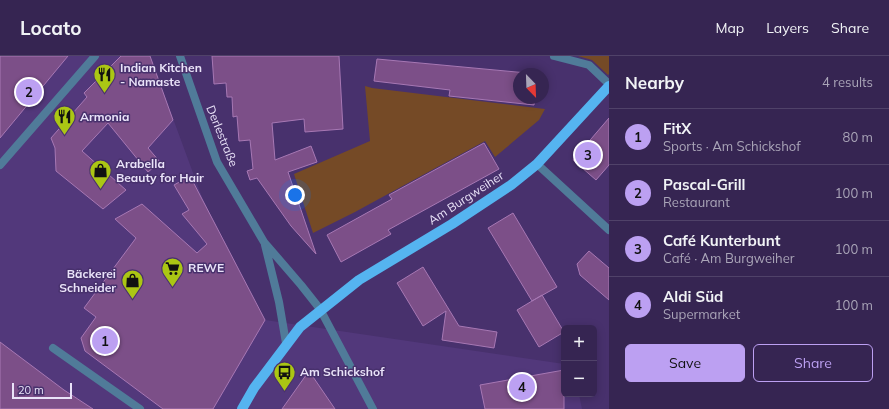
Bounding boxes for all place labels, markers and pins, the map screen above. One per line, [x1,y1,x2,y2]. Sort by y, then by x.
place label: Indian Kitchen - Namaste [120,60,202,89]
restaurant icon: Indian Kitchen - Namaste [92,62,118,95]
pin: 2 [16,77,42,107]
restaurant icon: Armonia [51,104,77,137]
place label: Armonia [80,109,129,124]
pin: 3 [575,140,601,170]
place label: Arabella Beauty for Hair [116,156,204,185]
shop icon: Arabella Beauty for Hair [88,158,114,191]
supermarket icon: REWE [160,255,186,288]
place label: REWE [188,260,224,275]
place label: Bäckerei Schneider [59,266,116,295]
shop icon: Bäckerei Schneider [119,268,145,301]
pin: 1 [92,326,118,356]
bus stop icon: Am Schickshof [272,359,298,392]
place label: Am Schickshof [300,364,385,379]
pin: 4 [509,372,535,402]

